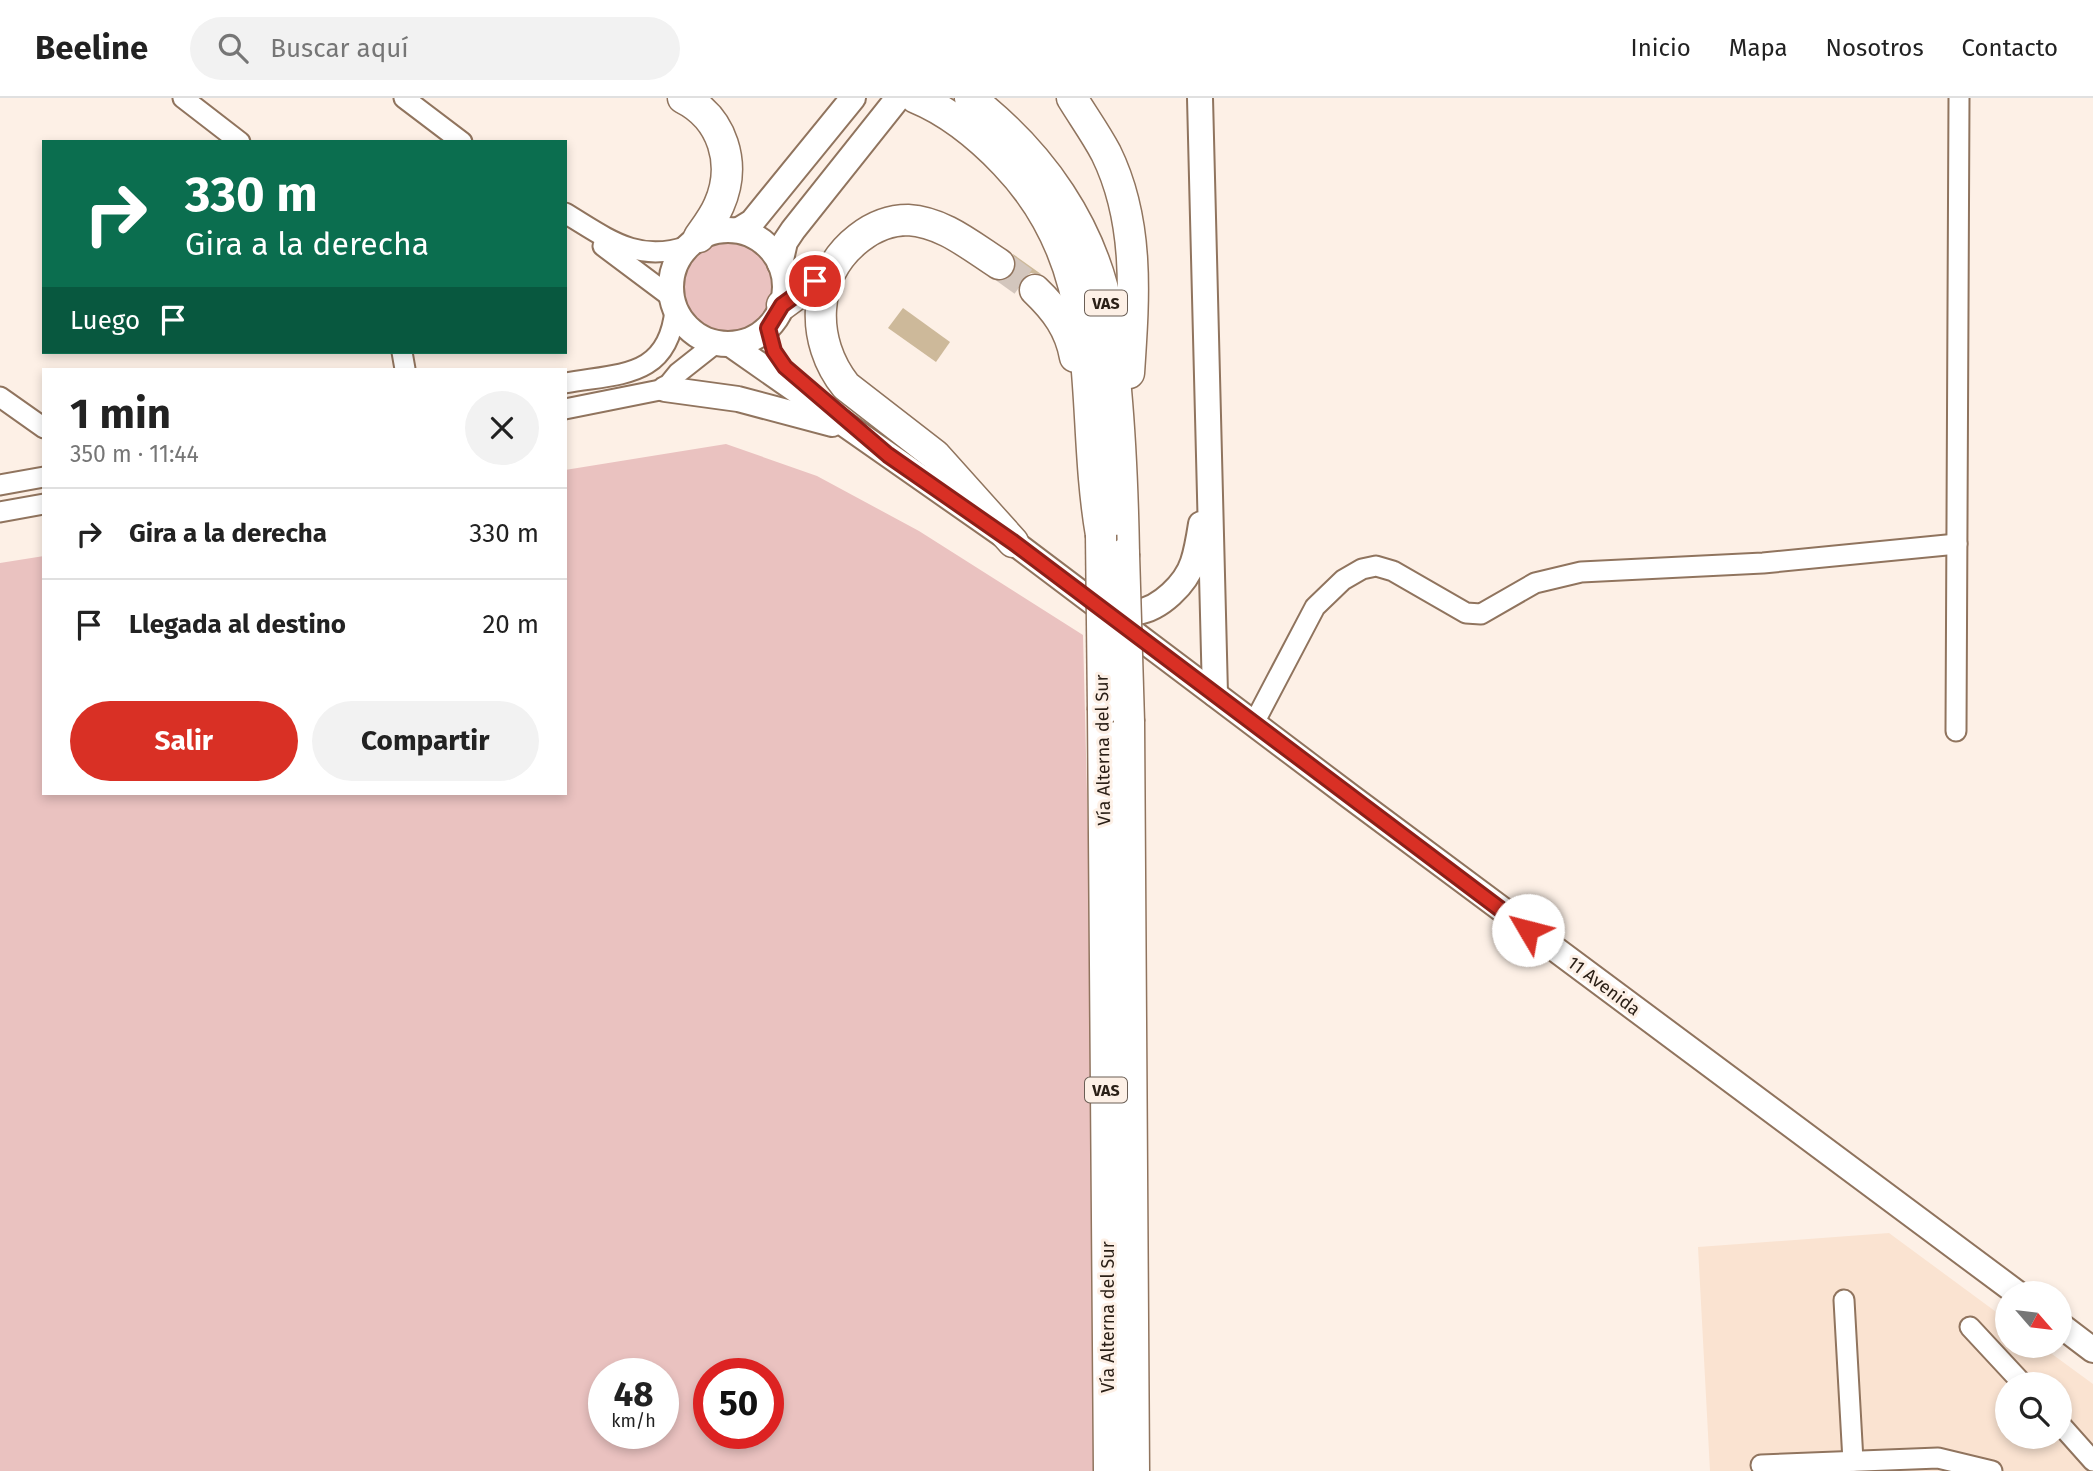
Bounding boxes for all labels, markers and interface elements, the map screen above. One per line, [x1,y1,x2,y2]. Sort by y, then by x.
search box [190,17,680,80]
text: Beeline [35,28,148,68]
icon: search [214,29,252,67]
text: Buscar aquí [270,33,409,64]
text: Inicio [1631,34,1691,62]
text: Mapa [1729,34,1788,62]
text: Nosotros [1826,34,1924,62]
text: Contacto [1962,34,2058,62]
text: 330 m [185,165,318,224]
icon: right [70,168,161,259]
text: Gira a la derecha [185,225,429,263]
pin [785,251,845,311]
icon: arrive [796,262,834,300]
road number: VAS [1085,290,1127,316]
icon: arrive [154,301,192,339]
text: Luego [70,305,140,336]
text: 1 min [70,389,171,439]
button: close [465,391,539,465]
text: 350 m · 11:44 [70,440,199,468]
icon: right [70,515,108,553]
text: Gira a la derecha [129,518,327,549]
text: 330 m [469,518,539,549]
icon: arrive [70,606,108,644]
text: Llegada al destino [129,609,346,640]
text: 20 m [482,609,539,640]
street label: Vía Alterna del Sur [1091,674,1115,826]
button: Salir [70,701,298,781]
button: Compartir [312,701,539,781]
position arrow [1491,893,1565,967]
street label: 11 Avenida [1563,952,1645,1020]
road number: VAS [1085,1078,1127,1102]
street label: Vía Alterna del Sur [1097,1241,1119,1393]
north arrow [1995,1281,2072,1358]
map controls [1995,1281,2072,1449]
speed limit sign: 50 [693,1358,784,1449]
button: search [1995,1372,2072,1449]
text: 48 [613,1373,654,1415]
text: km/h [611,1410,656,1432]

